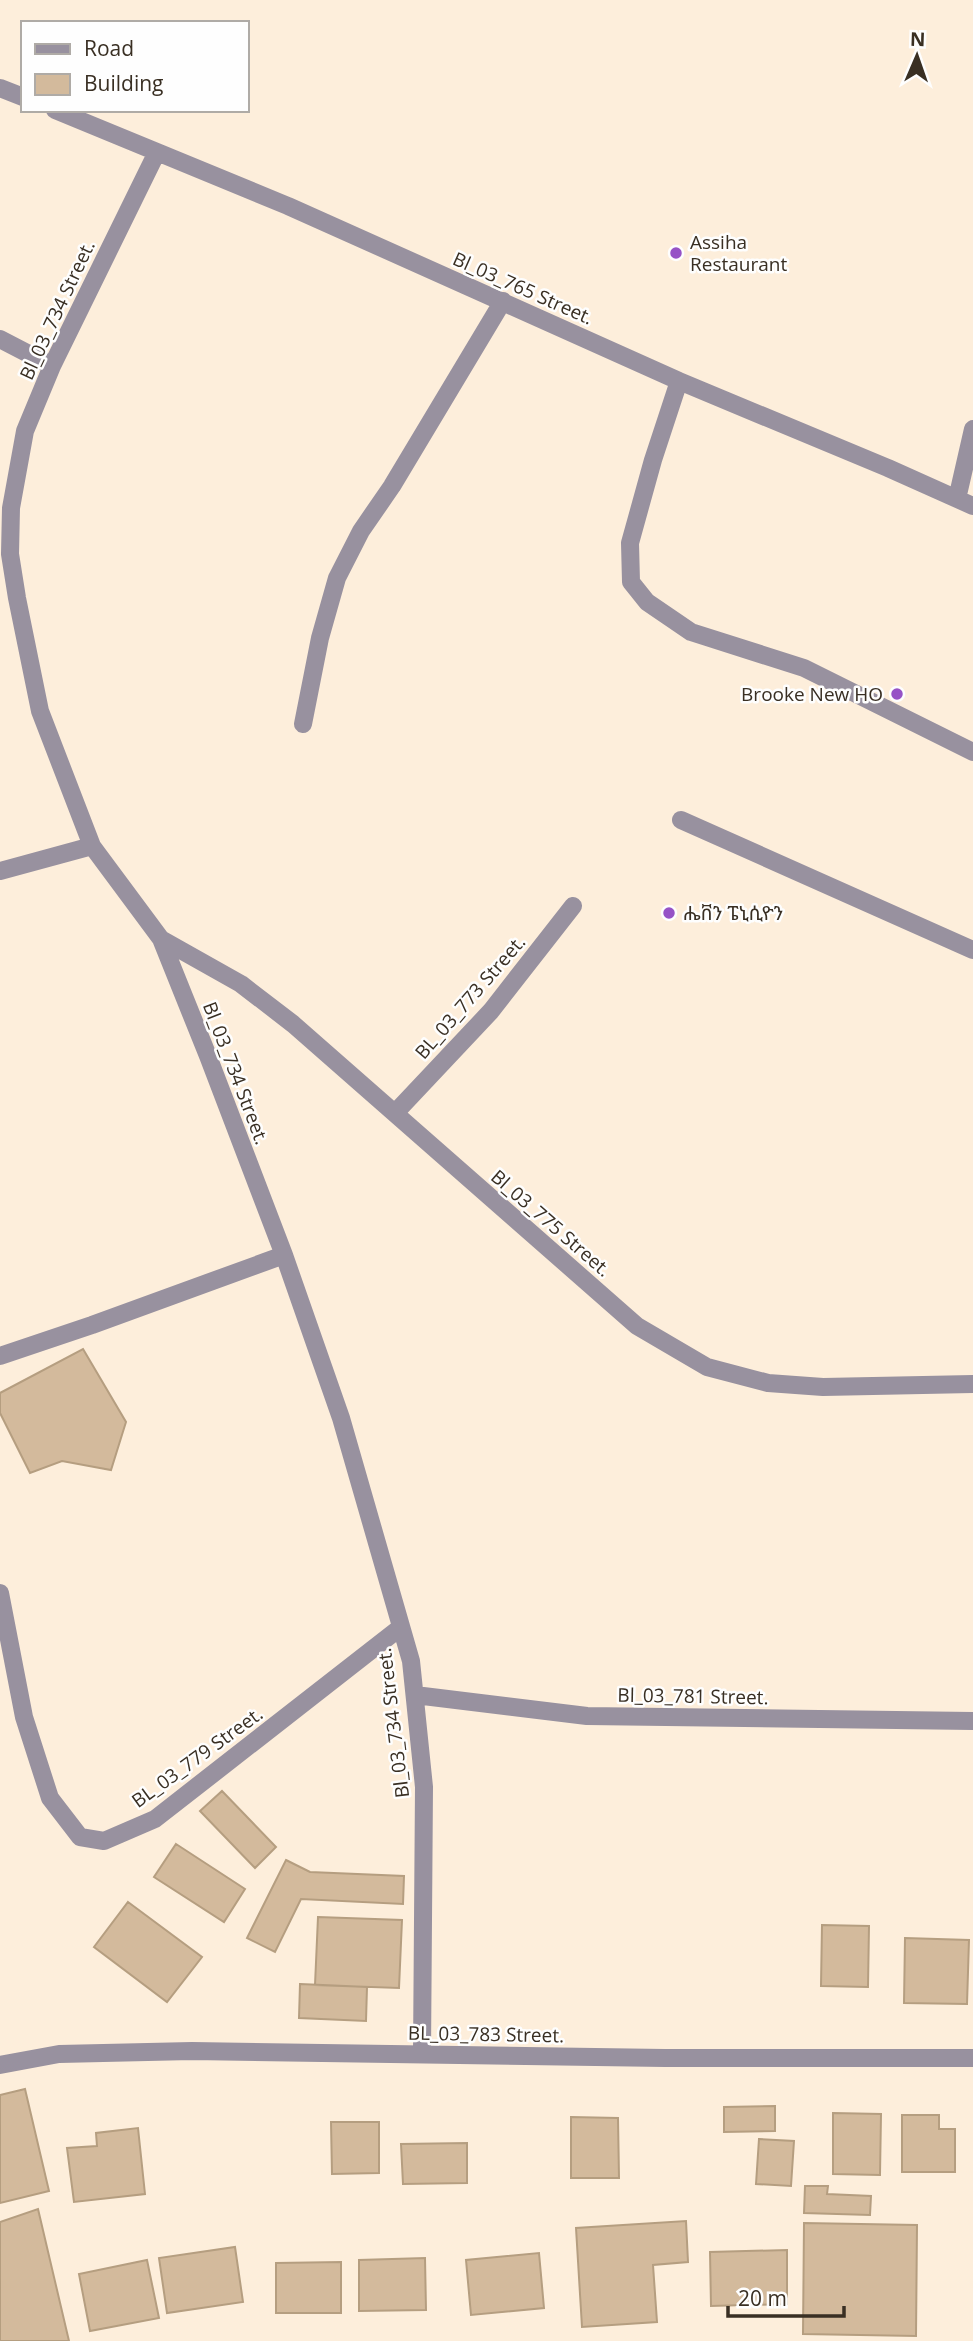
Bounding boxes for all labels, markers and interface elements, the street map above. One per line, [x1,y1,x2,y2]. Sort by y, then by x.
legend [21,21,248,112]
north arrow [882,21,952,91]
text: N [909,26,926,52]
text: Road [84,34,134,62]
text: Building [84,69,163,97]
place label: Assiha Restaurant [690,229,787,277]
street label: Bl_03_734 Street. [13,236,101,384]
street label: Bl_03_765 Street. [449,245,597,331]
marker: Assiha Restaurant [668,245,684,261]
place label: Brooke New HO [741,681,883,707]
marker: Brooke New HO [889,686,905,702]
place label: ሔቨን ፔኒሲዮን [683,900,783,926]
marker: ሔቨን ፔኒሲዮን [661,905,677,921]
street label: BL_03_773 Street. [409,930,531,1064]
street label: Bl_03_734 Street. [197,998,275,1148]
street label: Bl_03_775 Street. [485,1164,617,1282]
street label: Bl_03_734 Street. [371,1646,415,1800]
street label: Bl_03_781 Street. [617,1682,769,1710]
street label: BL_03_779 Street. [126,1701,268,1813]
street label: BL_03_783 Street. [408,2020,564,2048]
scale bar [728,2274,844,2318]
text: 20 m [738,2284,787,2312]

